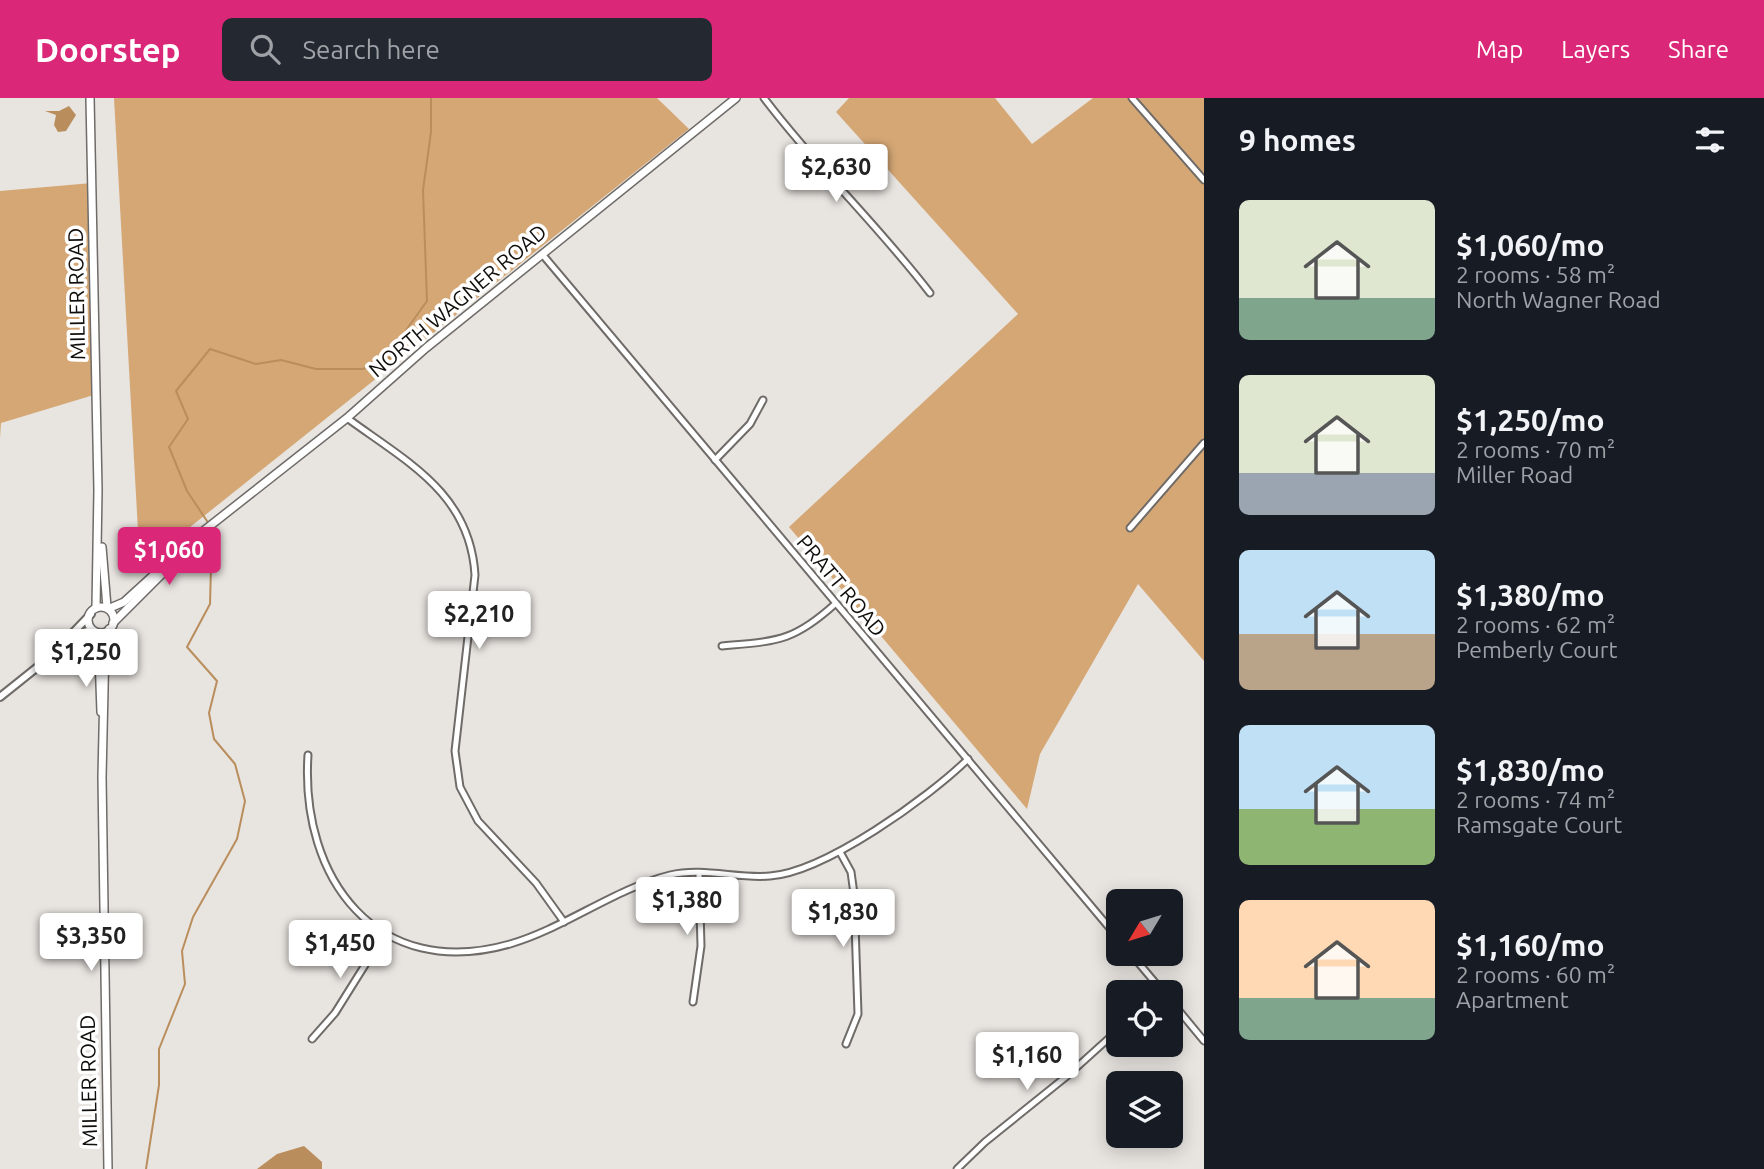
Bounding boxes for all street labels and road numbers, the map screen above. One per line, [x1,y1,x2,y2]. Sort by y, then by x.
street label: NORTH WAGNER ROAD [364,219,551,382]
street label: MILLER ROAD [63,228,89,360]
street label: PRATT ROAD [792,530,891,641]
street label: MILLER ROAD [75,1015,101,1147]

